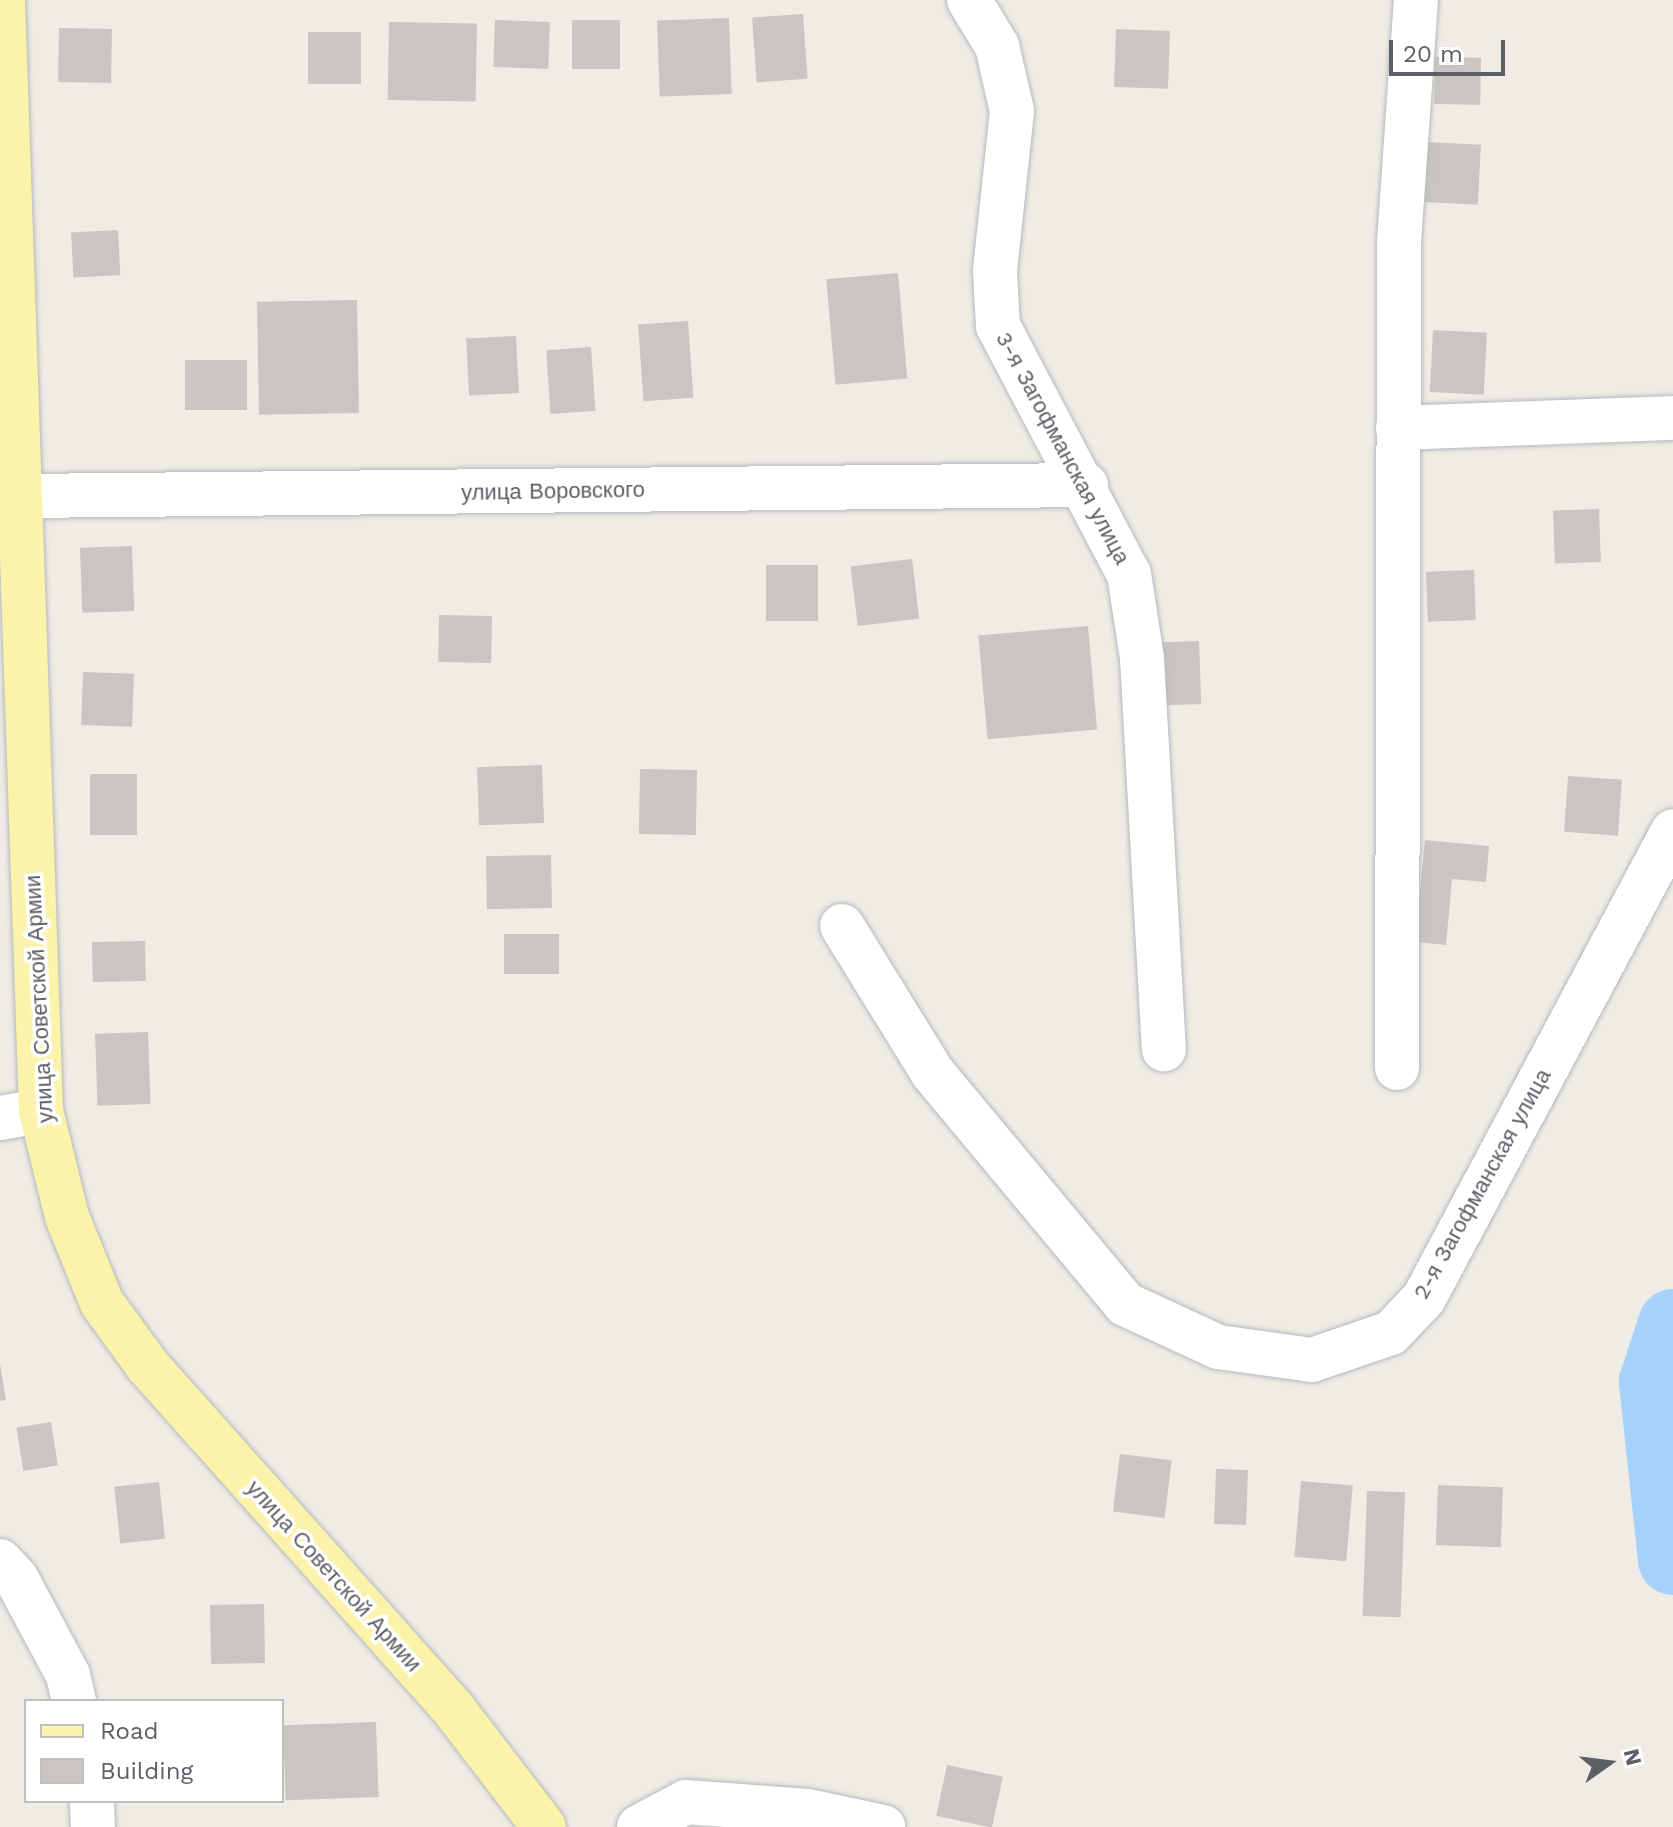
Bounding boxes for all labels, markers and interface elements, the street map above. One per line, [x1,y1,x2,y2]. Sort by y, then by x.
scale bar [1393,24,1509,74]
text: 20 m [1403,40,1463,68]
street label: 3-я Загофманская улица [990,327,1136,569]
street label: улица Воровского [461,476,645,506]
street label: улица Советской Армии [19,874,59,1124]
street label: 2-я Загофманская улица [1408,1064,1556,1304]
street label: улица Советской Армии [241,1475,427,1677]
legend [24,1699,284,1803]
text: Road [100,1717,159,1745]
north arrow [1569,1723,1649,1803]
text: N [1619,1746,1647,1768]
text: Building [100,1757,193,1785]

